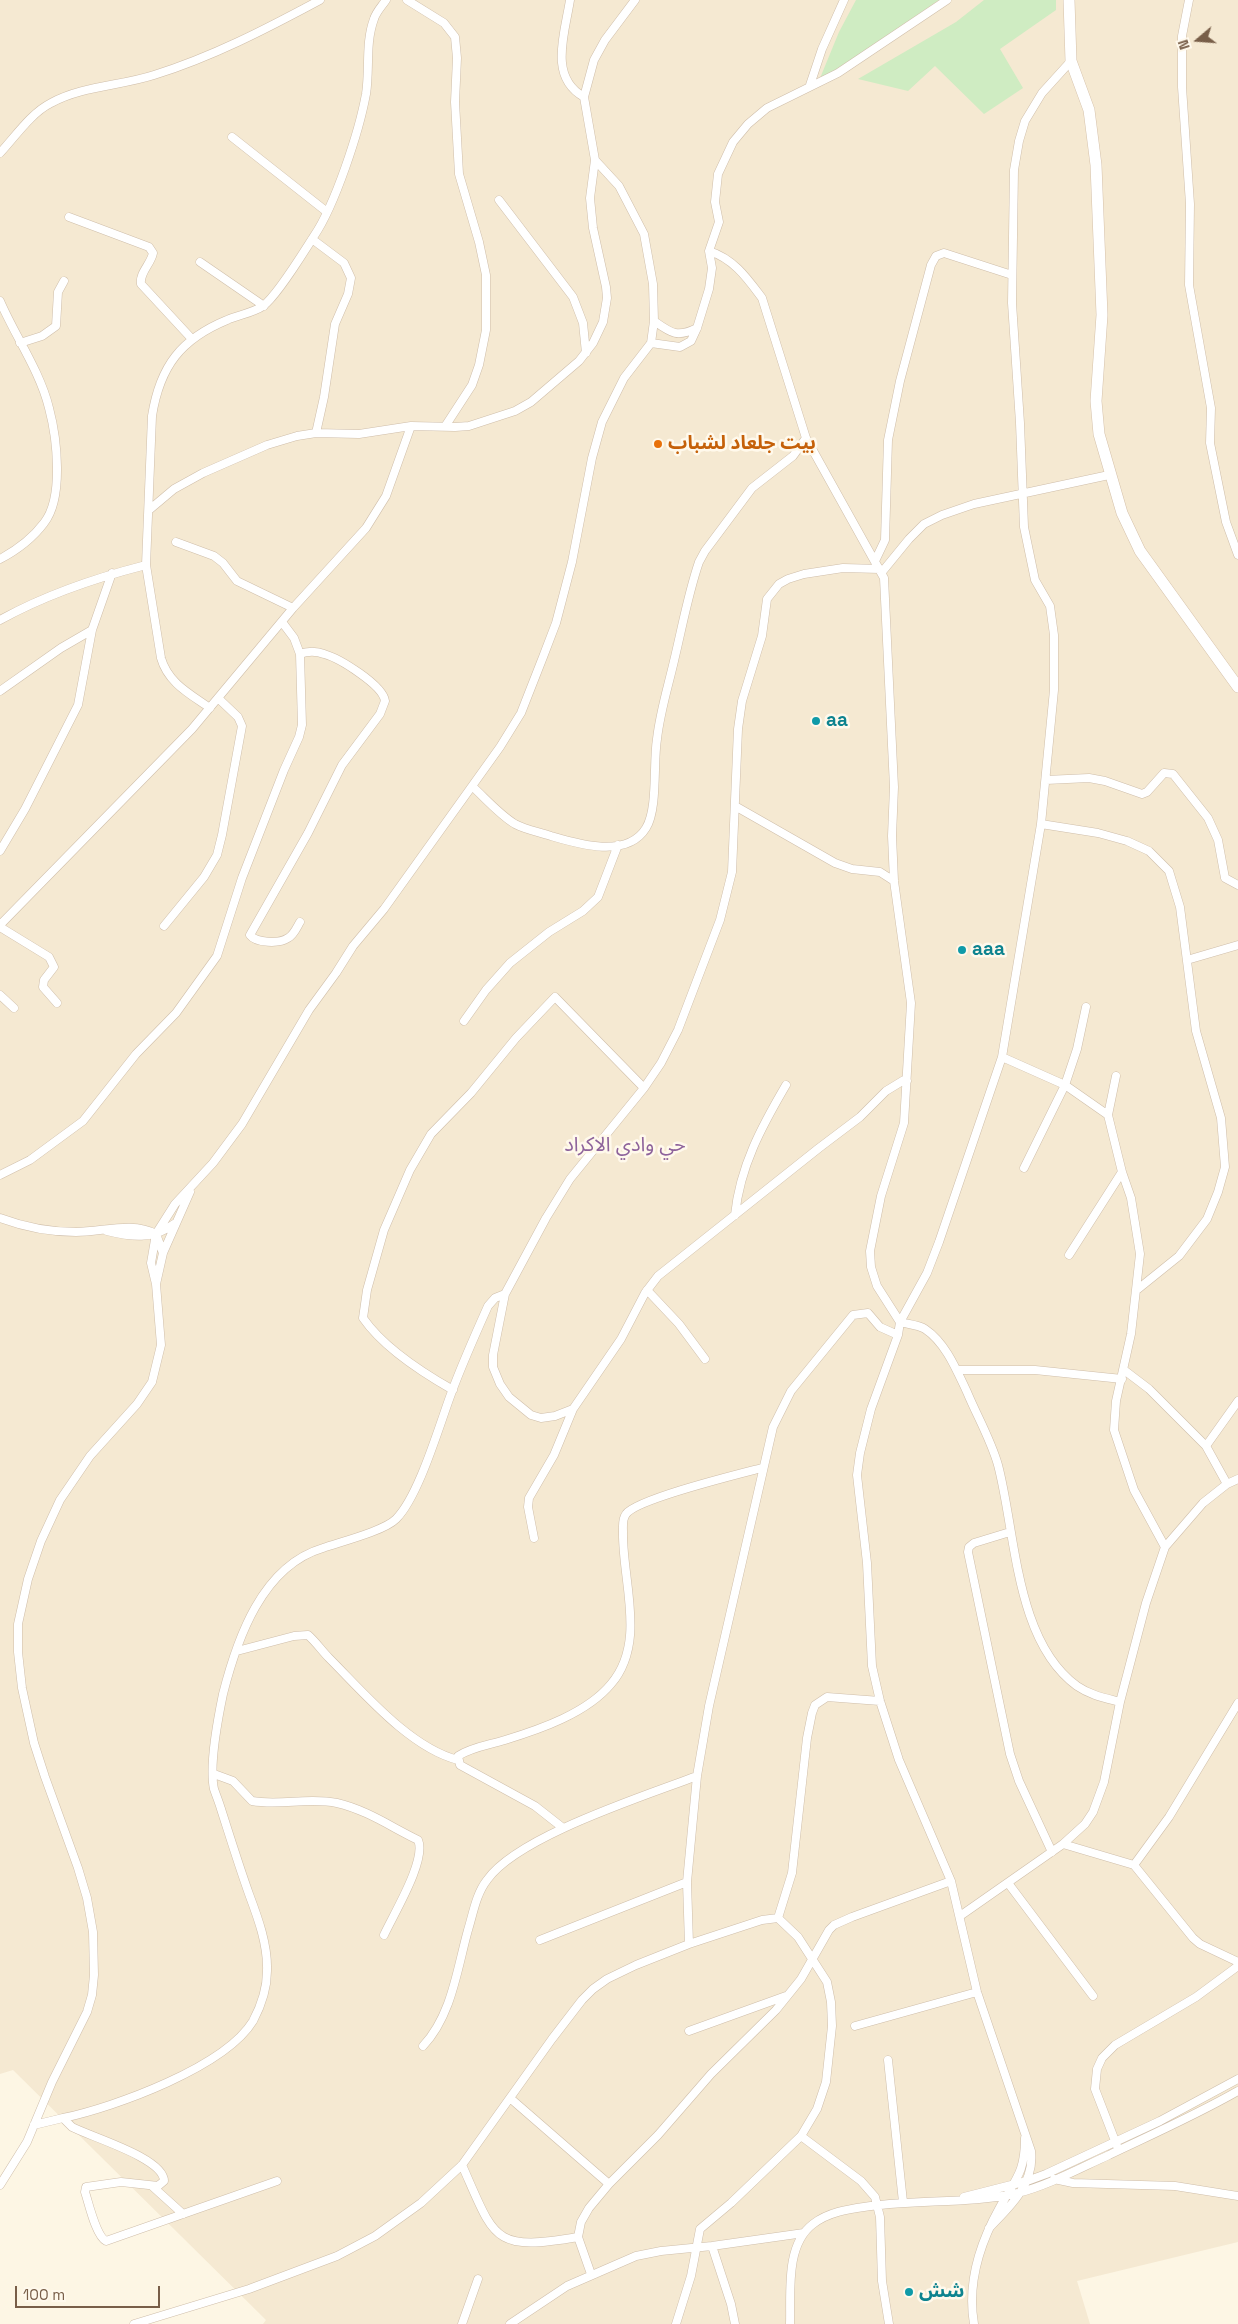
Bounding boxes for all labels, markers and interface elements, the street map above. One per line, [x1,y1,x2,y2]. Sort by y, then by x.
north arrow [1173,15,1223,65]
text: N [1174,37,1194,52]
place label: بيت جلعاد لشباب [668,433,816,455]
marker: بيت جلعاد لشباب [652,438,664,450]
place label: aa [826,710,848,732]
marker: aa [810,715,822,727]
place label: aaa [972,939,1005,961]
marker: aaa [956,944,968,956]
district label: حي وادي الاكراد [564,1134,686,1158]
scale bar [18,2276,162,2308]
place label: شش [919,2281,964,2303]
text: 100 m [23,2285,65,2304]
marker: شش [903,2286,915,2298]

